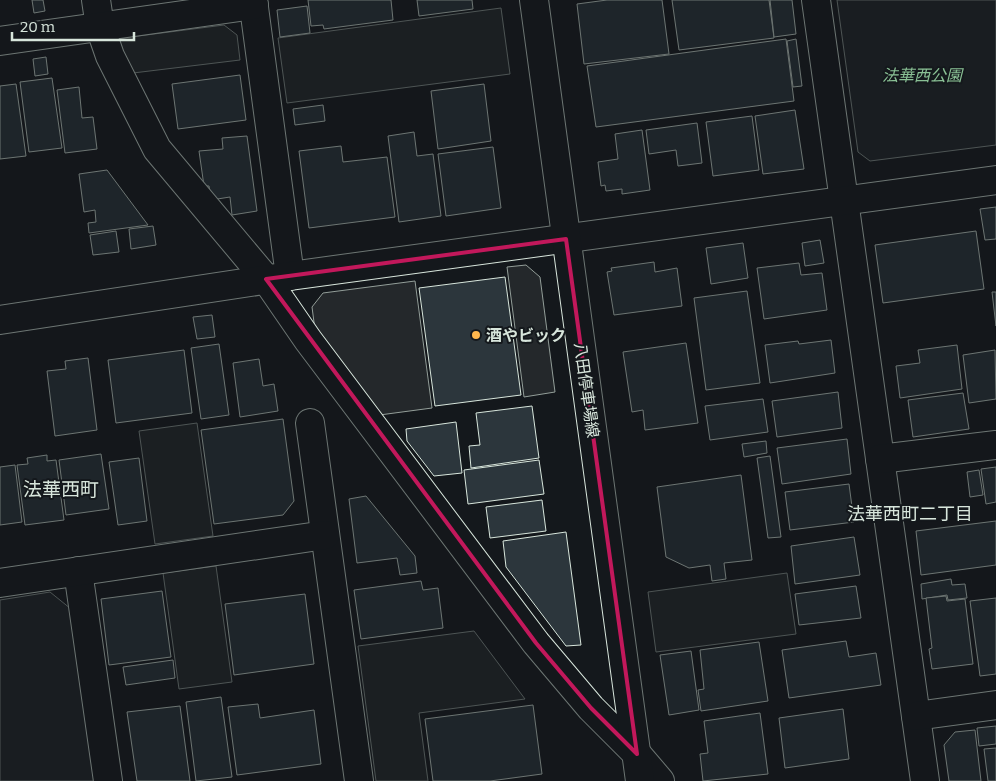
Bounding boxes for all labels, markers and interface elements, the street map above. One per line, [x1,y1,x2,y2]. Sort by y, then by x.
scale bar [12,10,135,42]
text: 20 m [20,18,56,36]
park label: 法華西公園 [882,66,964,85]
place label: 酒やビック [486,326,566,345]
marker: 酒やビック [470,329,482,341]
street label: 八田停車場線 [570,341,603,439]
district label: 法華西町 [23,478,99,501]
district label: 法華西町二丁目 [847,503,973,525]

